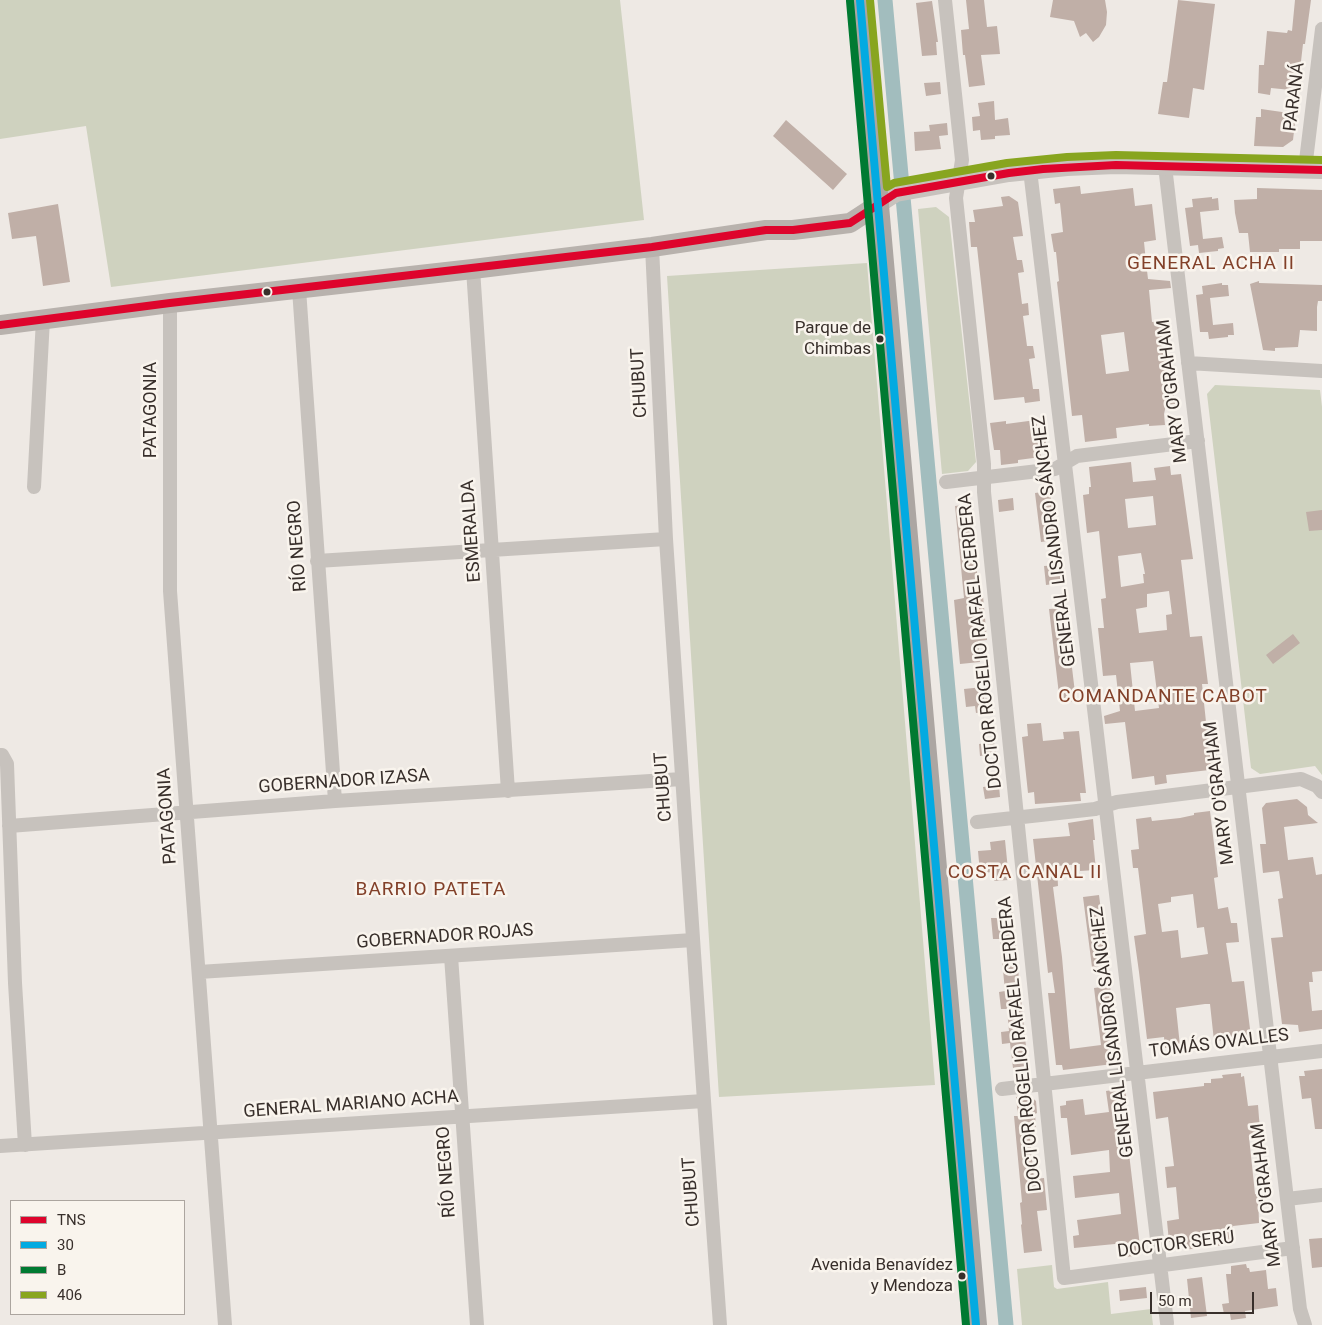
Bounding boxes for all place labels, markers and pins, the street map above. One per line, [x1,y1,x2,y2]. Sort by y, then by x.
unlabelled marker [986,171,996,181]
unlabelled marker [262,287,272,297]
place label: Parque de Chimbas [795,319,871,359]
marker: Parque de Chimbas [875,334,885,344]
place label: Avenida Benavídez y Mendoza [811,1256,953,1296]
marker: Avenida Benavídez y Mendoza [957,1271,967,1281]

